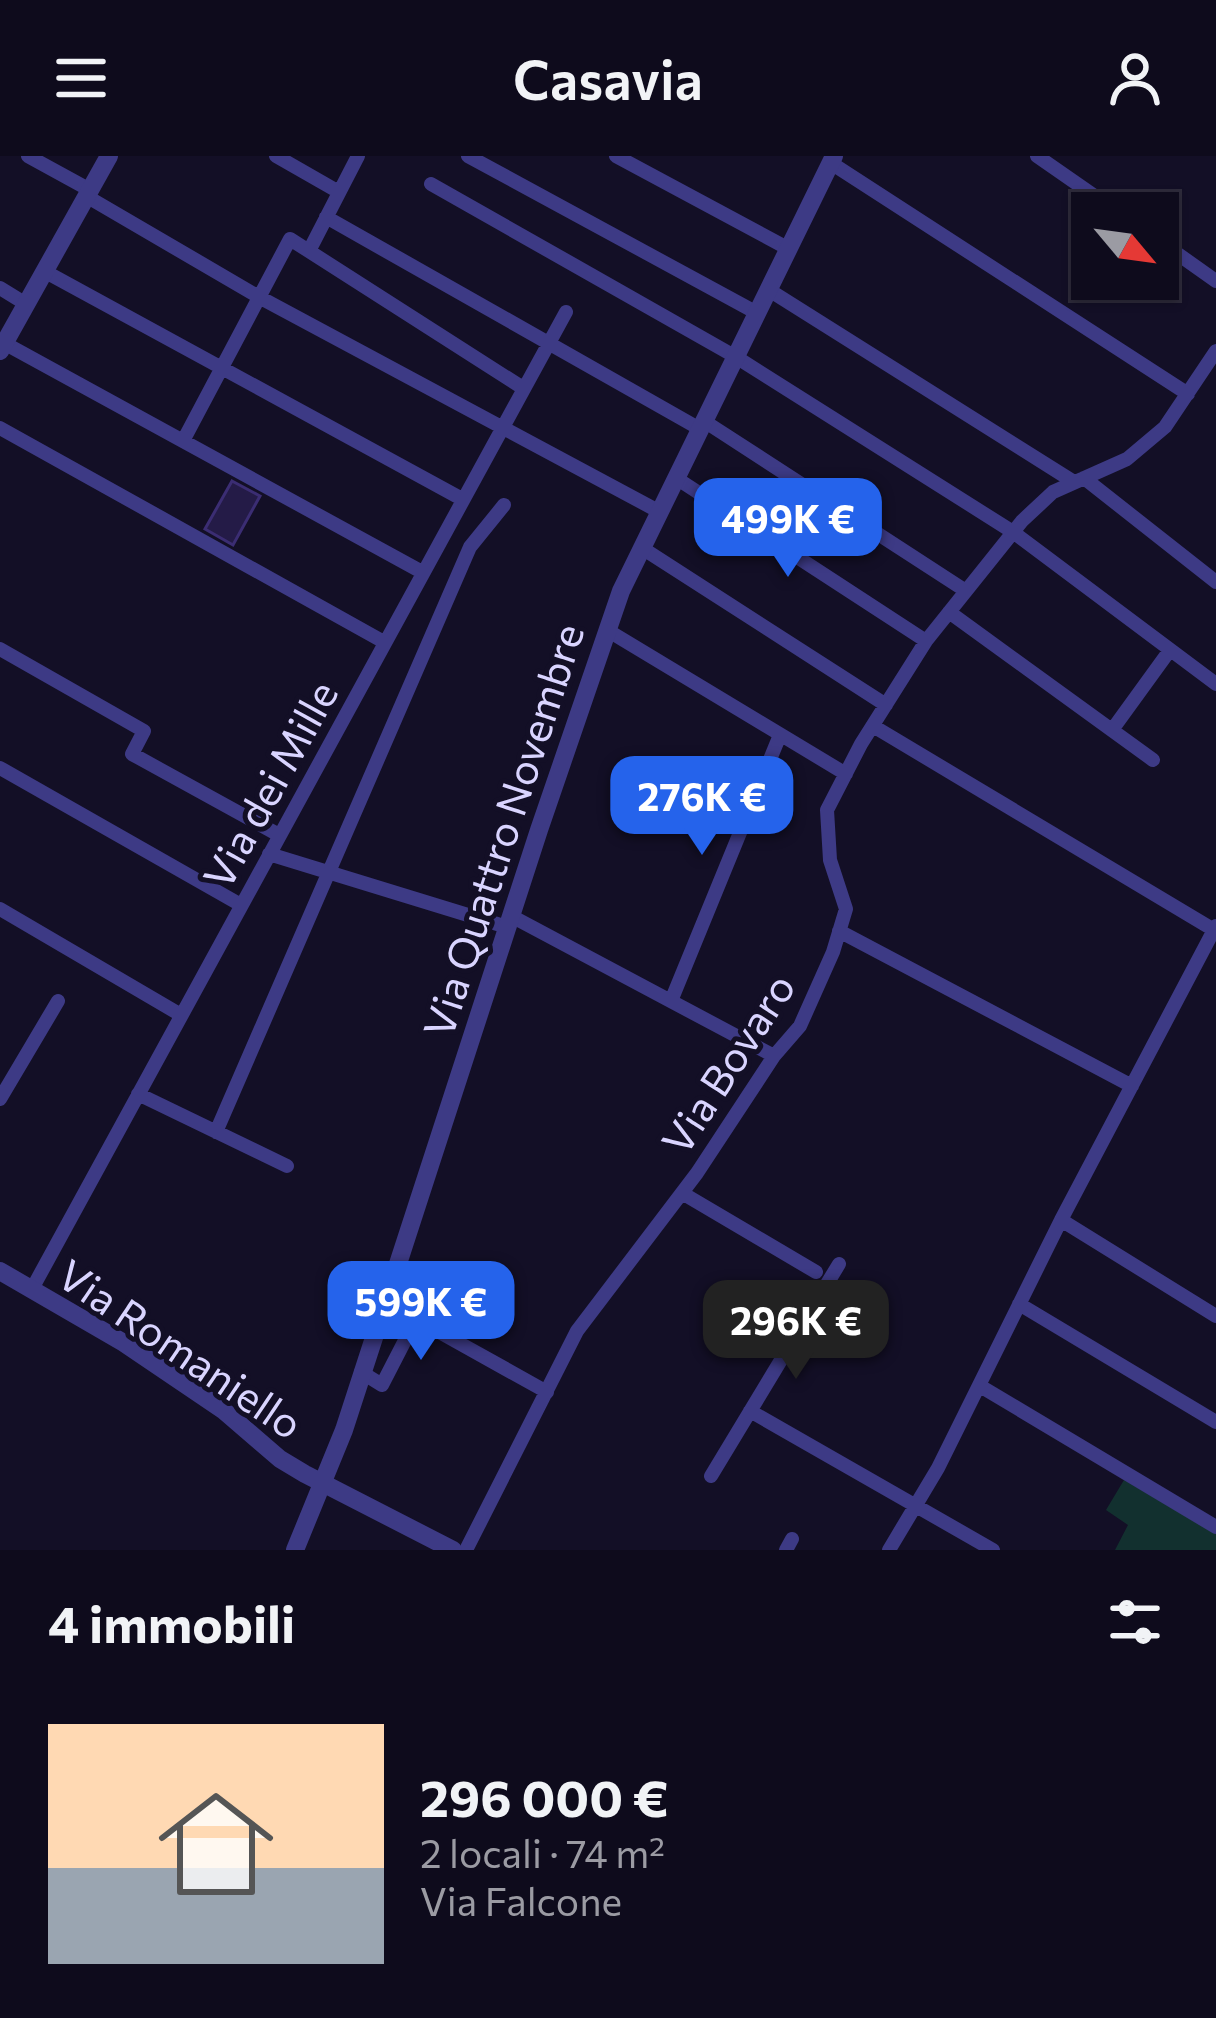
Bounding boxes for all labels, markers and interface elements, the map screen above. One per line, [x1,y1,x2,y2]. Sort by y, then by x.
icon: menu [48,45,114,111]
text: Casavia [513,45,703,111]
icon: person [1102,45,1168,111]
north arrow [1071,192,1179,300]
map controls [1071,192,1179,300]
pin: 499K € [690,478,886,580]
text: 499K € [721,493,855,541]
street label: Via Quattro Novembre [411,617,593,1043]
street label: Via dei Mille [191,671,347,897]
pin: 276K € [604,756,800,858]
text: 276K € [637,771,767,819]
street label: Via Bovaro [649,963,805,1163]
street label: Via Romaniello [49,1247,313,1449]
pin: 599K € [323,1261,519,1363]
text: 599K € [354,1276,488,1324]
pin: 296K € [698,1280,894,1382]
text: 296K € [730,1295,862,1343]
icon: filters [1102,1589,1168,1655]
text: 4 immobili [48,1591,295,1654]
text: 296 000 € [420,1765,669,1828]
icon: home [144,1772,288,1916]
text: 2 locali · 74 m² [420,1828,665,1876]
text: Via Falcone [420,1876,622,1924]

